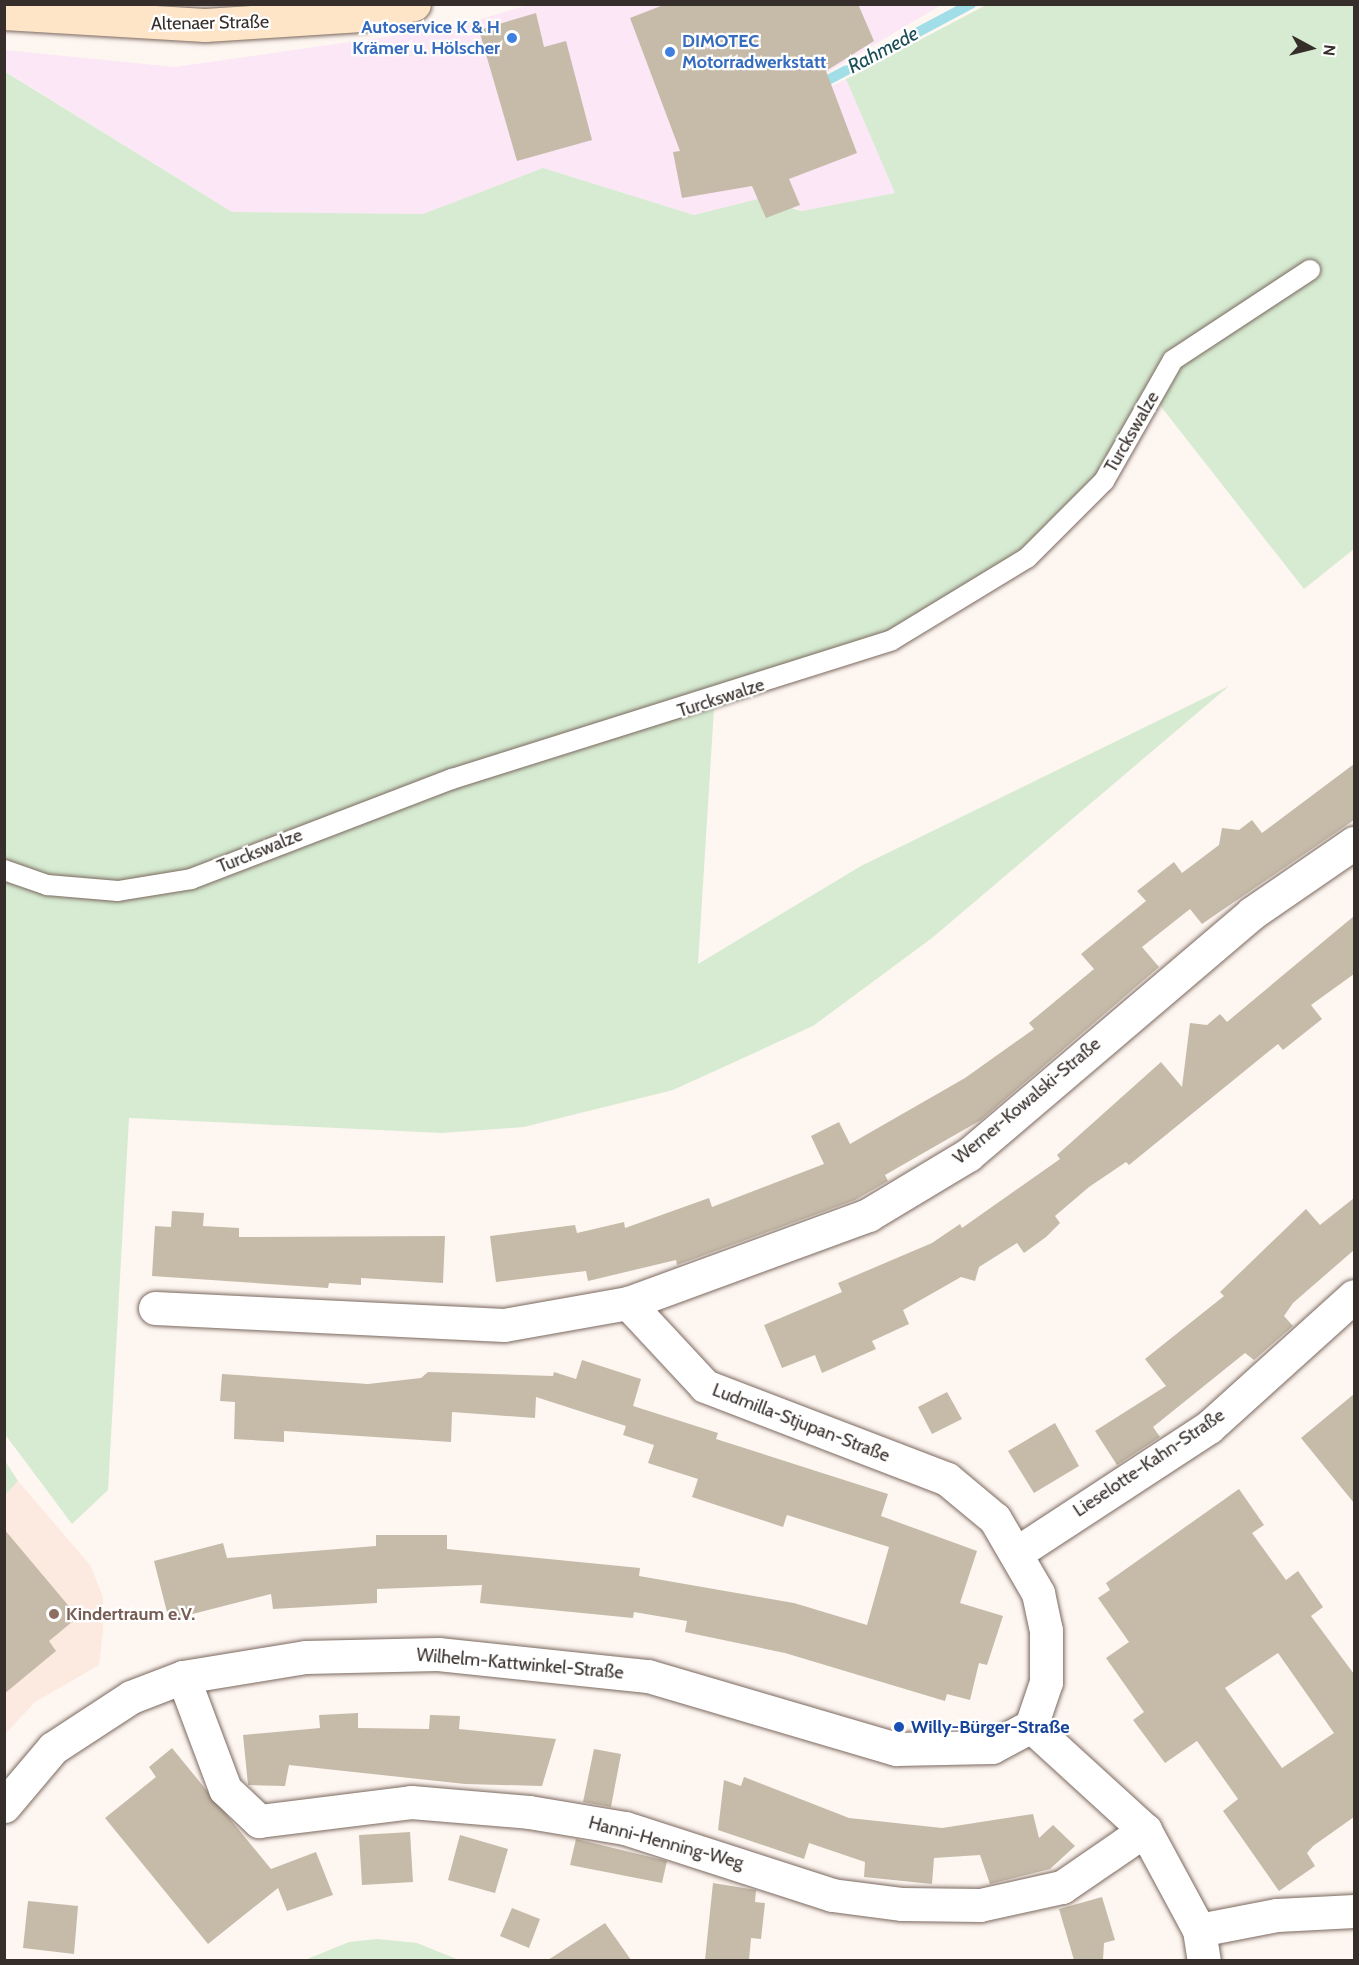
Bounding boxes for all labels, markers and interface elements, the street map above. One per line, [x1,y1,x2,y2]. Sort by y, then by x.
street label: Altenaer Straße [151,11,269,35]
place label: Autoservice K & H Krämer u. Hölscher [352,17,500,60]
north arrow [1281,18,1341,78]
water label: Rahmede [843,21,923,79]
marker: Autoservice K & H Krämer u. Hölscher [505,31,519,45]
place label: DIMOTEC Motorradwerkstatt [682,31,826,74]
text: N [1319,43,1339,57]
marker: DIMOTEC Motorradwerkstatt [663,45,677,59]
street label: Turckswalze [1100,388,1164,476]
street label: Turckswalze [675,674,767,722]
street label: Turckswalze [214,824,306,878]
street label: Werner-Kowalski-Straße [949,1033,1105,1169]
street label: Ludmilla-Stjupan-Straße [709,1379,893,1467]
street label: Lieselotte-Kahn-Straße [1069,1404,1229,1522]
place label: Kindertraum e.V. [66,1603,195,1625]
marker: Kindertraum e.V. [47,1607,61,1621]
street label: Wilhelm-Kattwinkel-Straße [416,1644,624,1684]
place label: Willy-Bürger-Straße [911,1716,1069,1738]
marker: Willy-Bürger-Straße [892,1720,906,1734]
street label: Hanni-Henning-Weg [586,1812,746,1874]

